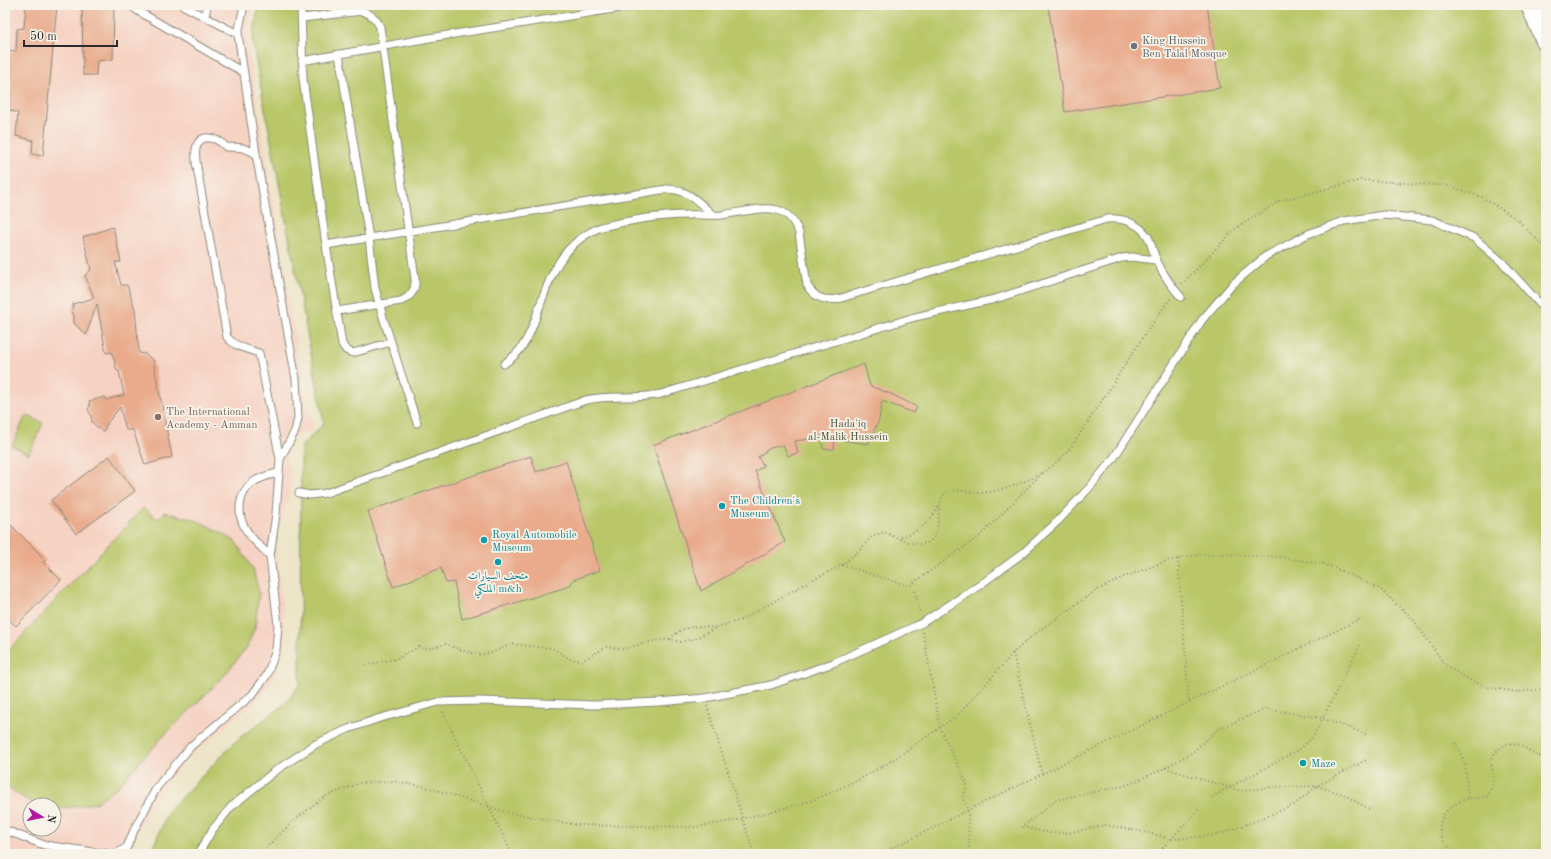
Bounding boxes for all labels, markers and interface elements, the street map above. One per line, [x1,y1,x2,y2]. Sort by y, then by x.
scale bar [24,22,117,48]
text: 50 m [30,30,57,43]
place label: King Hussein Ben Talal Mosque [1142,36,1227,60]
marker: King Hussein Ben Talal Mosque [1129,41,1139,51]
place label: The International Academy - Amman [166,407,258,431]
marker: The International Academy - Amman [153,412,163,422]
park label: Hada'iq al-Malik Hussein [808,419,888,443]
place label: The Children's Museum [730,496,800,520]
marker: The Children's Museum [717,501,727,511]
place label: Royal Automobile Museum [492,530,577,554]
marker: Royal Automobile Museum [479,535,489,545]
marker: متحف السيارات الملكي m&h [493,557,503,567]
place label: متحف السيارات الملكي m&h [468,571,528,599]
marker: Maze [1298,758,1308,768]
place label: Maze [1311,759,1336,770]
north arrow [22,797,62,837]
text: N [44,813,57,824]

